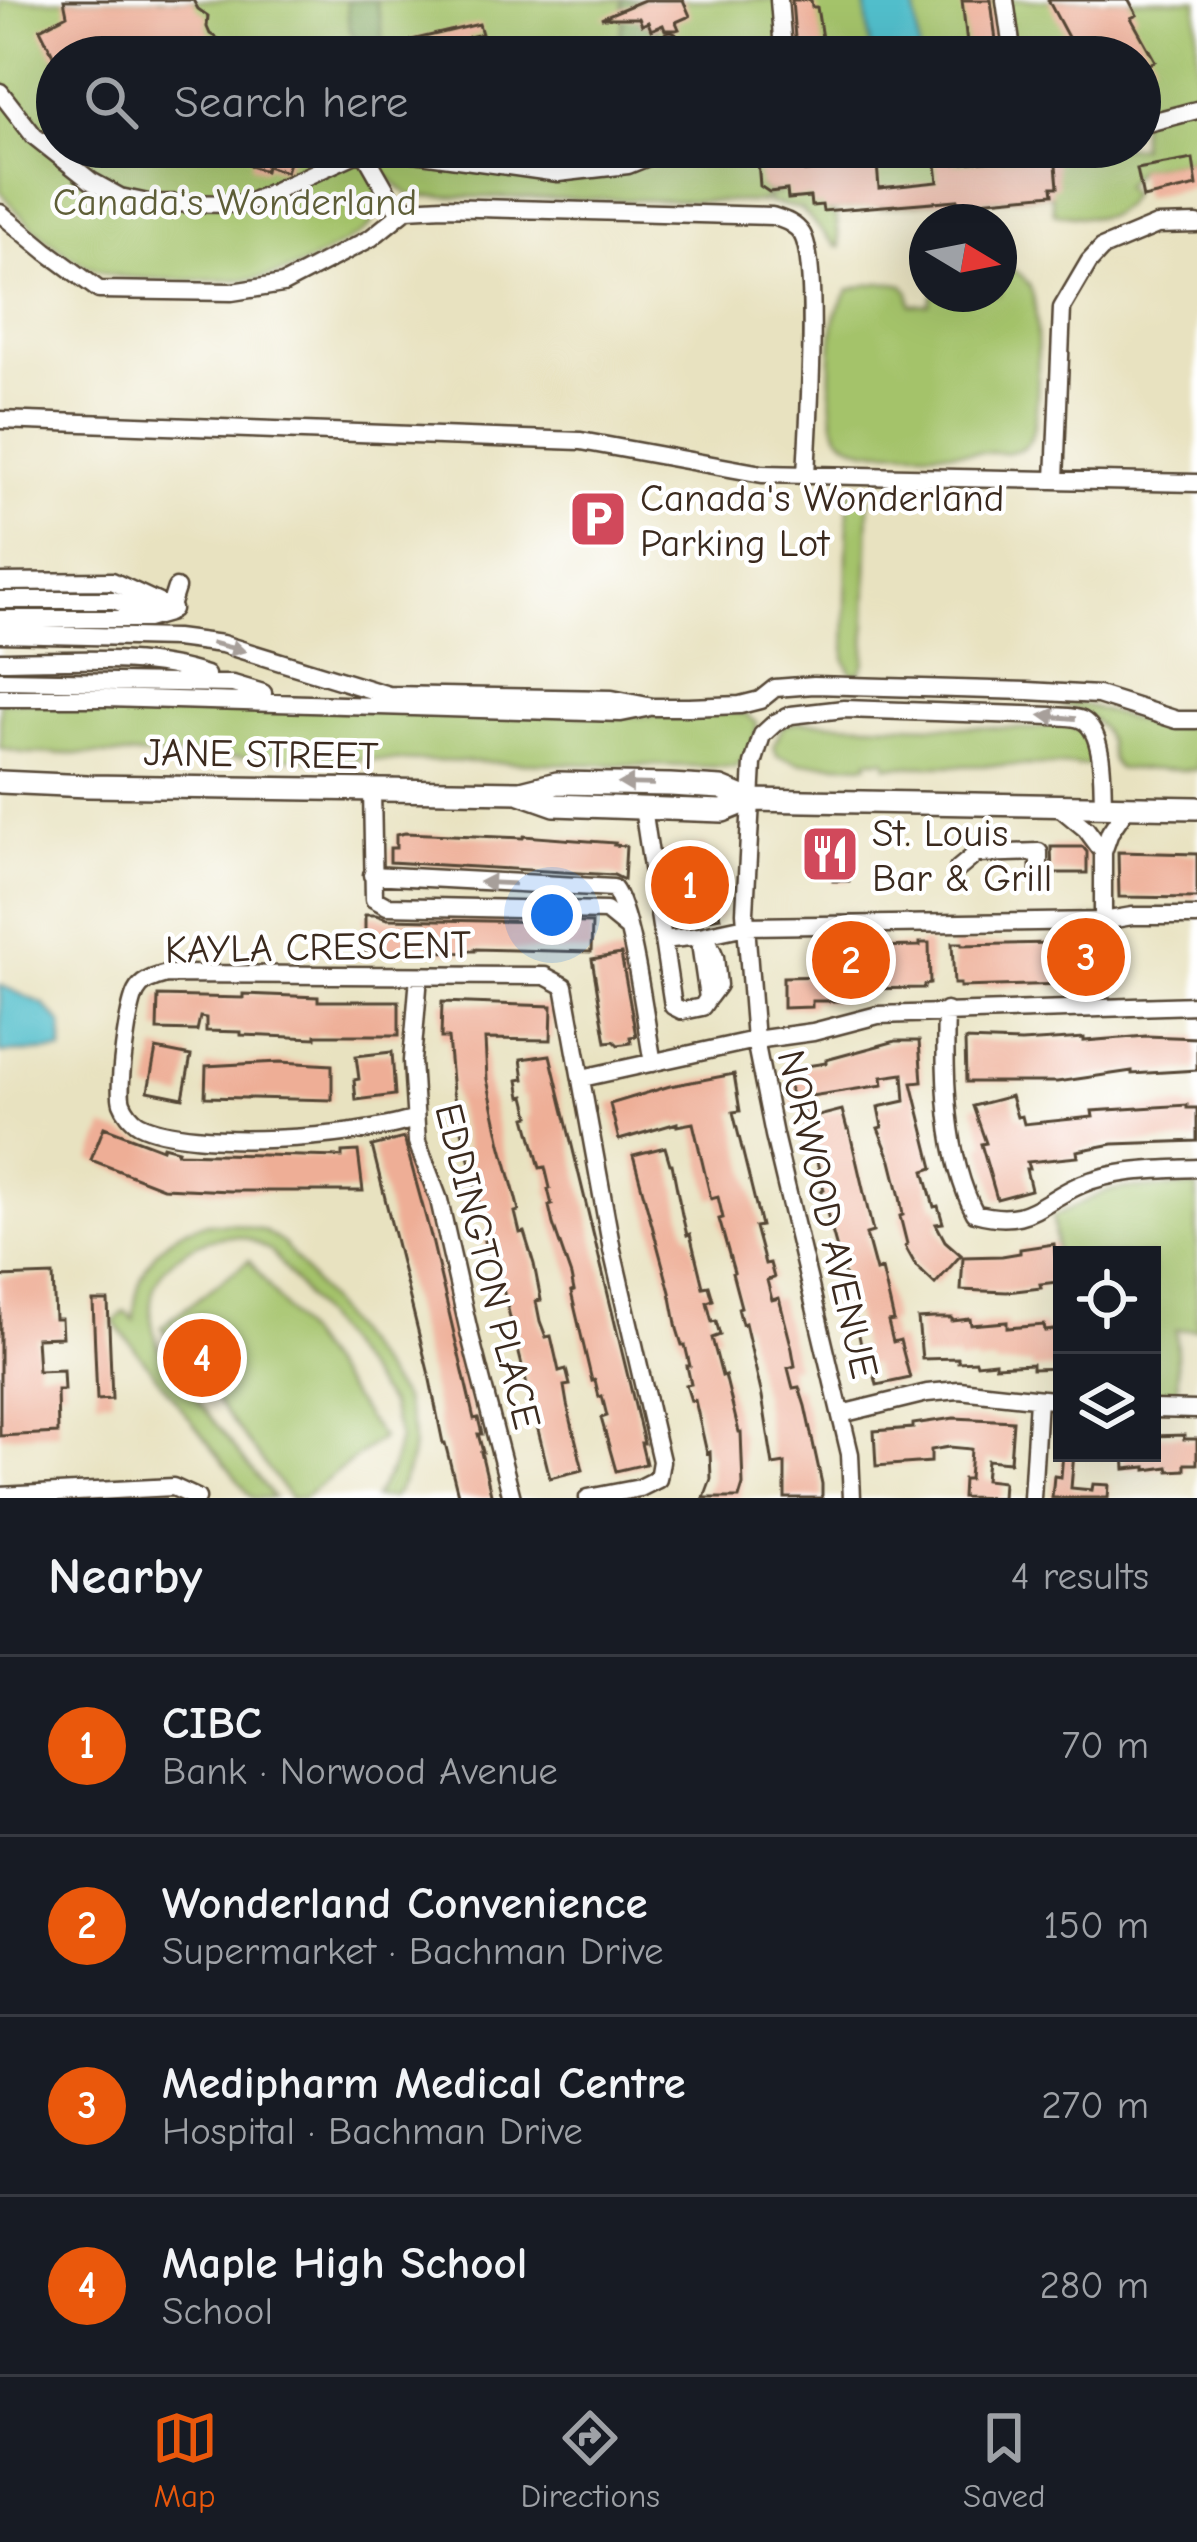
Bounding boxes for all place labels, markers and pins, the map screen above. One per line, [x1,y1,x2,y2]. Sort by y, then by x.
place label: Canada's Wonderland Parking Lot [640,476,1005,566]
parking icon: Canada's Wonderland Parking Lot [567,488,629,550]
place label: St. Louis Bar & Grill [872,811,1052,901]
restaurant icon: St. Louis Bar & Grill [799,823,861,885]
pin: 1 [651,840,729,930]
pin: 3 [1047,912,1125,1002]
pin: 2 [812,915,890,1005]
pin: 4 [163,1313,241,1403]

